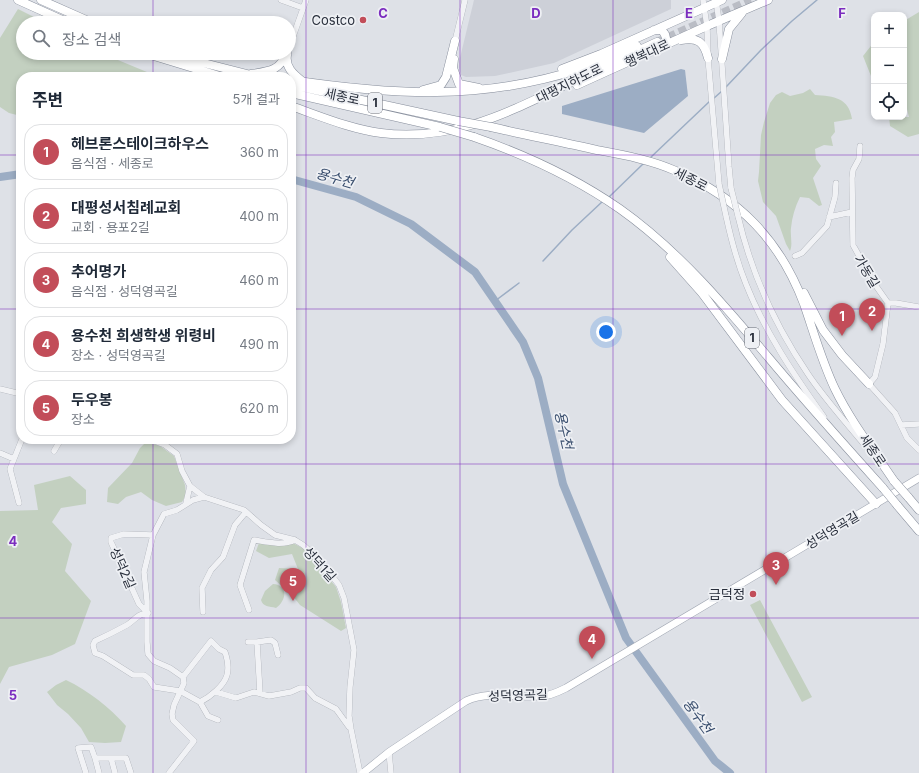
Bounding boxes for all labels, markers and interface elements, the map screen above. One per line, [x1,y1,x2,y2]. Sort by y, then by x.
text: C [378,5,388,21]
text: D [531,5,541,21]
text: E [685,5,693,21]
text: F [838,5,846,21]
place label: Costco [311,12,355,28]
map controls [871,12,907,120]
button: + [871,12,907,48]
marker: Costco [358,15,368,25]
search box [16,16,296,60]
icon: search [30,27,52,49]
text: 장소 검색 [62,30,121,49]
street label: 행복대로 [622,36,672,70]
button: − [871,48,907,84]
street label: 대평지하도로 [533,60,605,106]
street label: 세종로 [323,84,361,108]
button: locate [871,84,907,120]
text: 주변 [32,90,63,110]
text: 5개 결과 [233,91,280,107]
road number: 1 [368,93,382,113]
text: 헤브론스테이크하우스 [71,134,209,153]
text: 1 [43,144,49,160]
text: 360 m [240,144,279,160]
text: 음식점 · 세종로 [71,155,154,171]
water label: 용수천 [314,164,357,191]
street label: 세종로 [671,164,711,194]
text: 대평성서침례교회 [71,198,181,217]
text: 2 [42,208,50,224]
text: 400 m [239,208,279,224]
text: 교회 · 용포2길 [71,219,150,235]
street label: 가동길 [851,251,883,291]
text: 추어명가 [71,262,126,281]
text: 3 [42,272,50,288]
text: 460 m [239,272,279,288]
text: 음식점 · 성덕영곡길 [71,283,178,299]
pin: 2 [859,298,885,331]
pin: 1 [829,303,855,336]
your location [596,322,616,342]
text: 용수천 희생학생 위령비 [71,326,216,345]
road number: 1 [745,328,759,348]
text: 4 [42,336,50,352]
text: 490 m [239,336,279,352]
text: 장소 · 성덕영곡길 [71,347,166,363]
text: 두우봉 [71,390,112,409]
text: 5 [42,400,50,416]
text: 620 m [240,400,279,416]
water label: 용수천 [552,409,577,452]
text: 장소 [71,411,95,427]
street label: 세종로 [856,431,890,469]
street label: 성덕영곡길 [802,508,862,552]
text: 4 [9,533,18,549]
street label: 성덕1길 [300,543,340,585]
street label: 성덕2길 [107,545,139,591]
pin: 3 [763,552,789,585]
pin: 5 [280,568,306,601]
place label: 금덕정 [709,586,745,602]
marker: 금덕정 [748,589,758,599]
pin: 4 [579,626,605,659]
street label: 성덕영곡길 [488,686,548,704]
text: 5 [9,687,17,703]
water label: 용수천 [680,695,717,737]

